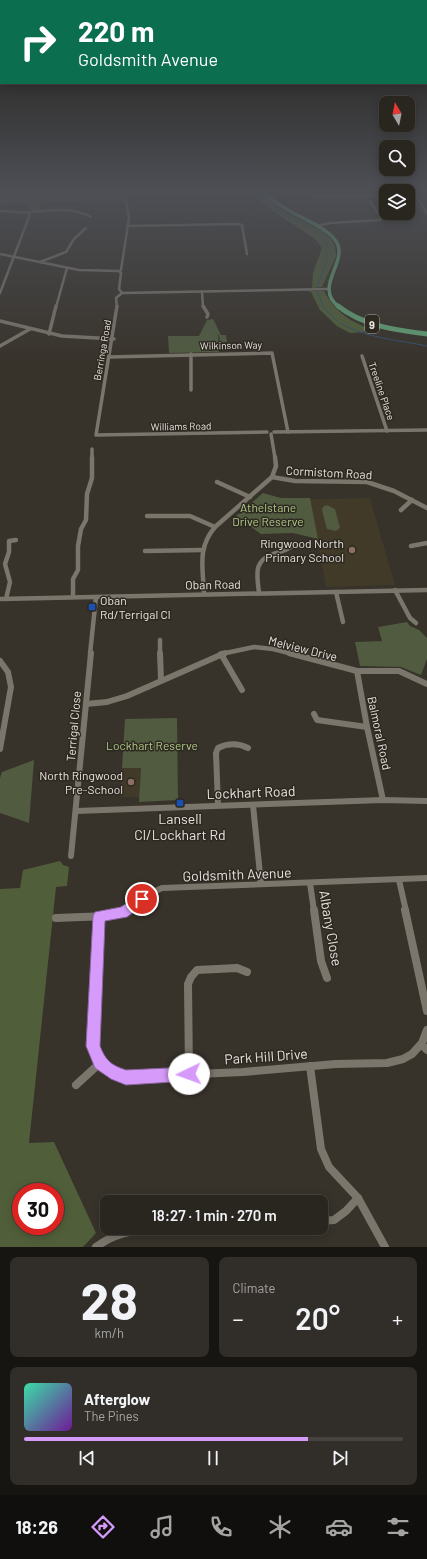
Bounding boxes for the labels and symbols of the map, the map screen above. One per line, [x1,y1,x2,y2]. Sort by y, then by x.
north arrow [379,96,415,132]
road number: 9 [365,315,379,333]
street label: Berringa Road [91,319,113,381]
street label: Wilkinson Way [200,338,263,352]
street label: Treeline Place [366,360,398,422]
street label: Williams Road [151,419,211,433]
street label: Cormistom Road [285,463,373,481]
park label: Athelstane Drive Reserve [232,500,304,528]
place label: Ringwood North Primary School [260,536,344,564]
marker: Ringwood North Primary School [347,545,357,555]
street label: Oban Road [185,577,241,591]
place label: Oban Rd/Terrigal Cl [100,593,171,621]
marker: Oban Rd/Terrigal Cl [87,602,97,612]
street label: Melview Drive [267,633,339,663]
street label: Terrigal Close [63,690,83,762]
street label: Balmoral Road [365,695,395,771]
park label: Lockhart Reserve [106,738,198,752]
place label: North Ringwood Pre-School [39,768,123,796]
marker: North Ringwood Pre-School [126,777,136,787]
street label: Lockhart Road [206,782,296,802]
marker: Lansell Cl/Lockhart Rd [175,798,185,808]
place label: Lansell Cl/Lockhart Rd [134,810,226,843]
street label: Goldsmith Avenue [182,864,292,884]
pin [125,882,159,916]
street label: Albany Close [316,889,346,967]
street label: Park Hill Drive [224,1045,308,1067]
position arrow [168,1053,210,1095]
speed limit sign: 30 [12,1183,64,1235]

